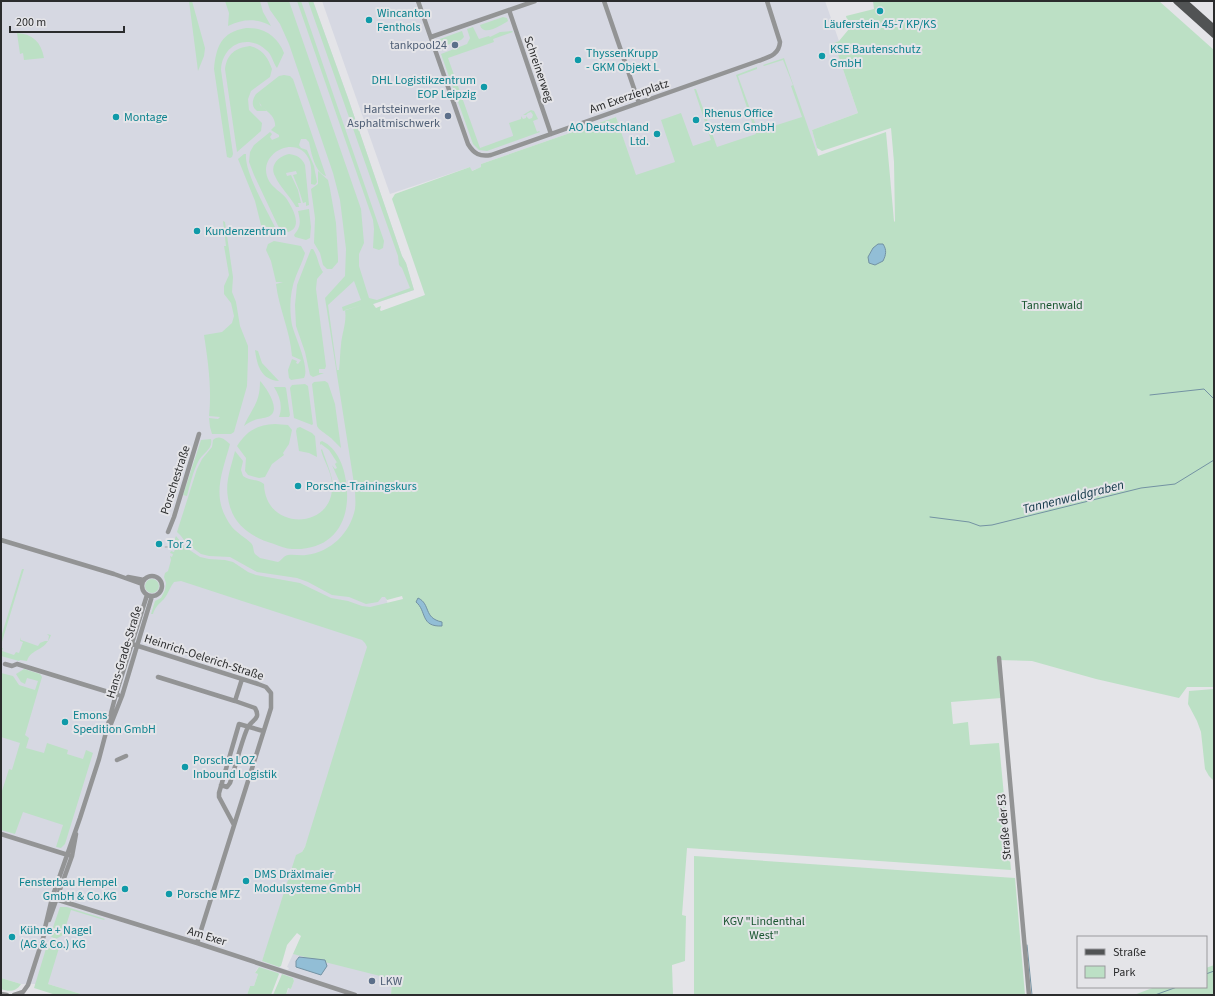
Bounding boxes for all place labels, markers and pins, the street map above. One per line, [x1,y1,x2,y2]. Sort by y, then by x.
place label: Wincanton Fenthols [377,5,431,36]
marker: Läuferstein 45-7 KP/KS [875,6,885,16]
marker: Wincanton Fenthols [364,15,374,25]
place label: Läuferstein 45-7 KP/KS [824,16,936,33]
place label: tankpool24 [390,37,447,54]
marker: tankpool24 [450,40,460,50]
place label: KSE Bautenschutz GmbH [830,41,921,72]
place label: ThyssenKrupp - GKM Objekt L [586,45,659,76]
marker: KSE Bautenschutz GmbH [817,51,827,61]
marker: ThyssenKrupp - GKM Objekt L [573,55,583,65]
place label: DHL Logistikzentrum EOP Leipzig [372,72,476,103]
marker: DHL Logistikzentrum EOP Leipzig [479,82,489,92]
place label: Hartsteinwerke Asphaltmischwerk [347,101,440,132]
place label: Rhenus Office System GmbH [704,105,775,136]
place label: Montage [124,109,168,126]
marker: Hartsteinwerke Asphaltmischwerk [443,111,453,121]
marker: Montage [111,112,121,122]
marker: Rhenus Office System GmbH [691,115,701,125]
place label: AO Deutschland Ltd. [569,119,649,150]
marker: AO Deutschland Ltd. [652,129,662,139]
place label: Kundenzentrum [205,223,286,240]
marker: Kundenzentrum [192,226,202,236]
place label: Porsche-Trainingskurs [306,478,417,495]
marker: Porsche-Trainingskurs [293,481,303,491]
place label: Tor 2 [167,536,192,553]
marker: Tor 2 [154,539,164,549]
place label: Emons Spedition GmbH [73,707,156,738]
marker: Emons Spedition GmbH [60,717,70,727]
place label: Porsche LOZ Inbound Logistik [193,752,277,783]
marker: Porsche LOZ Inbound Logistik [180,762,190,772]
place label: DMS Dräxlmaier Modulsysteme GmbH [254,866,361,897]
place label: Fensterbau Hempel GmbH & Co.KG [19,874,117,905]
marker: DMS Dräxlmaier Modulsysteme GmbH [241,876,251,886]
marker: Fensterbau Hempel GmbH & Co.KG [120,884,130,894]
place label: Porsche MFZ [177,886,240,903]
marker: Porsche MFZ [164,889,174,899]
place label: Kühne + Nagel (AG & Co.) KG [20,922,92,953]
marker: Kühne + Nagel (AG & Co.) KG [7,932,17,942]
place label: LKW [380,973,403,990]
marker: LKW [367,976,377,986]

